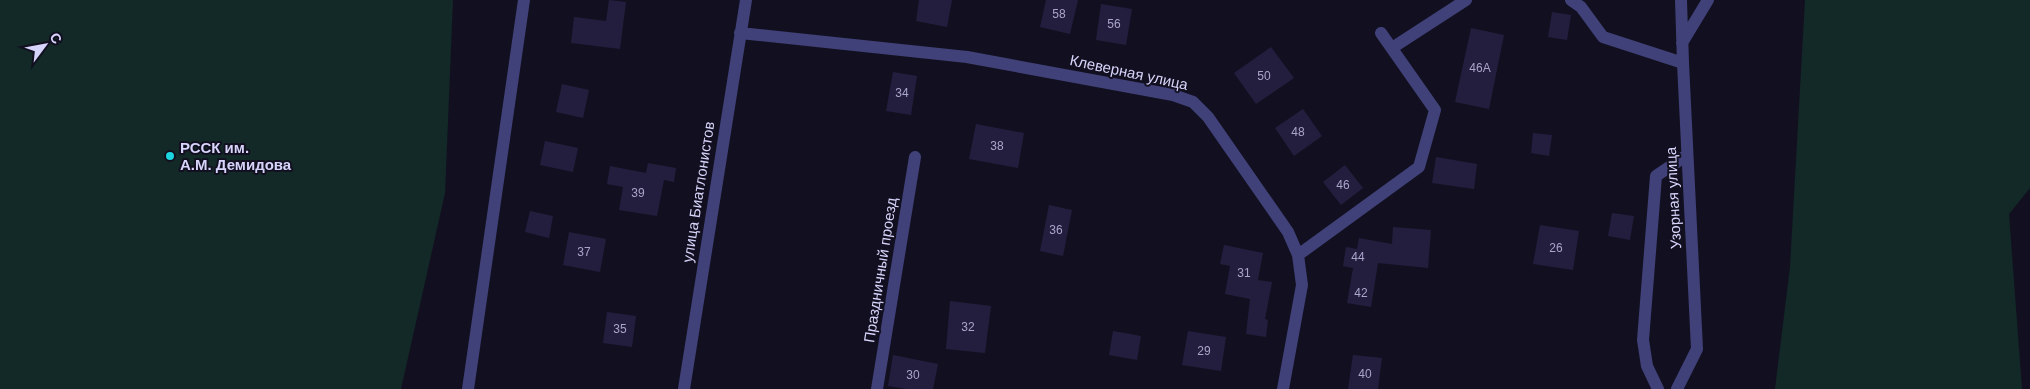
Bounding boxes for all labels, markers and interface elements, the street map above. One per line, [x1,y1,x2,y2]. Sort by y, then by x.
house number: 58 [1052,7,1066,21]
house number: 56 [1107,17,1121,31]
north arrow [20,20,70,70]
text: С [47,30,65,47]
street label: Клеверная улица [1068,51,1190,93]
house number: 46А [1469,61,1491,75]
house number: 50 [1257,69,1271,83]
house number: 34 [895,86,909,100]
street label: улица Биатлонистов [678,120,718,264]
house number: 48 [1291,125,1305,139]
place label: РССК им. А.М. Демидова [180,139,292,173]
house number: 38 [990,139,1004,153]
street label: Узорная улица [1662,146,1684,249]
marker: РССК им. А.М. Демидова [164,150,176,162]
house number: 46 [1336,178,1350,192]
house number: 39 [631,186,645,200]
street label: Праздничный проезд [860,196,900,344]
house number: 36 [1049,223,1063,237]
house number: 26 [1549,241,1563,255]
house number: 37 [577,245,591,259]
house number: 44 [1351,250,1365,264]
house number: 31 [1237,266,1251,280]
house number: 42 [1354,286,1368,300]
house number: 32 [961,320,975,334]
house number: 35 [613,322,627,336]
house number: 29 [1197,344,1211,358]
house number: 40 [1358,367,1372,381]
house number: 30 [906,368,920,382]

